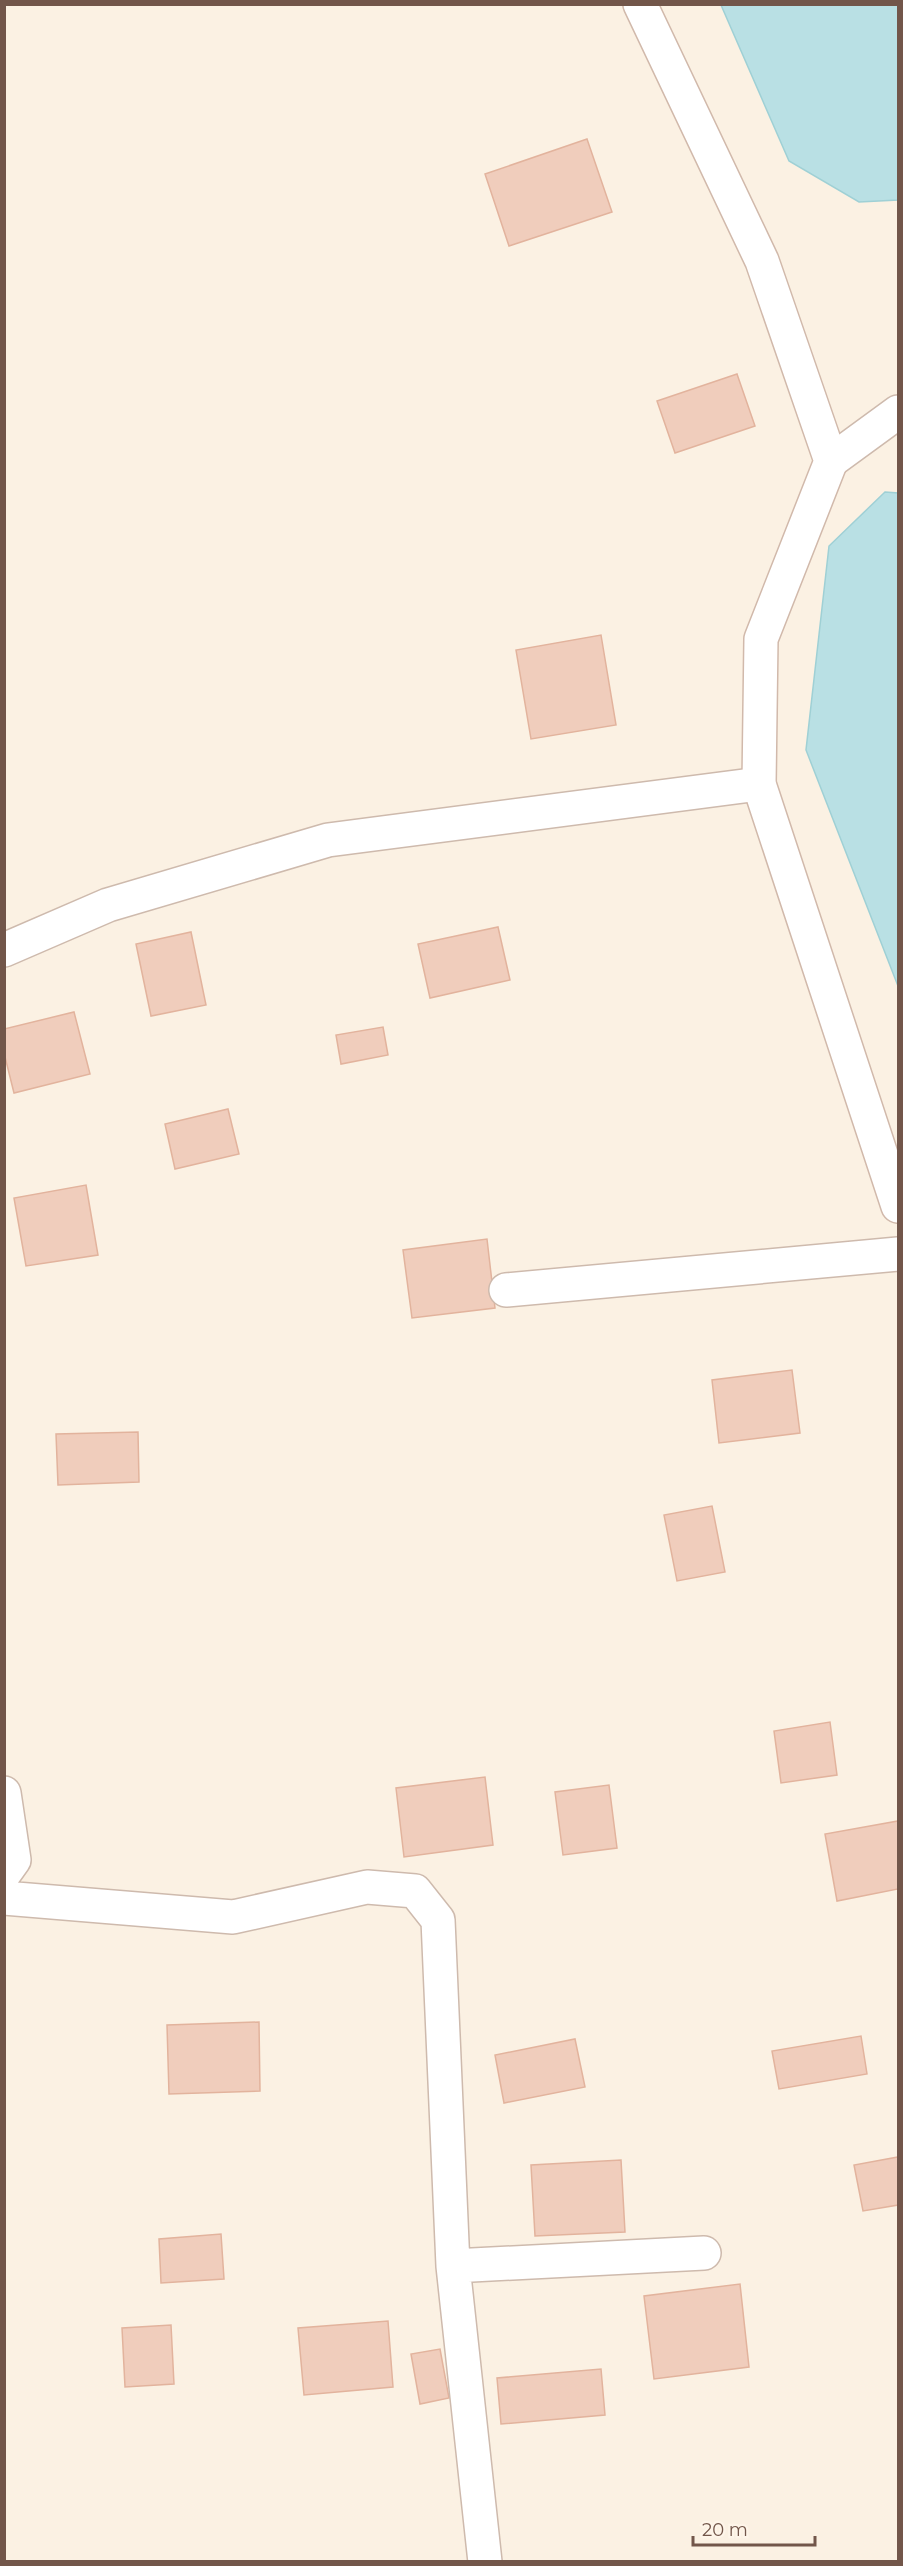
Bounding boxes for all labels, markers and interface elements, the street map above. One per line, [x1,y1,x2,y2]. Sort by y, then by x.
scale bar [693,2509,814,2547]
text: 20 m [702,2519,748,2541]

